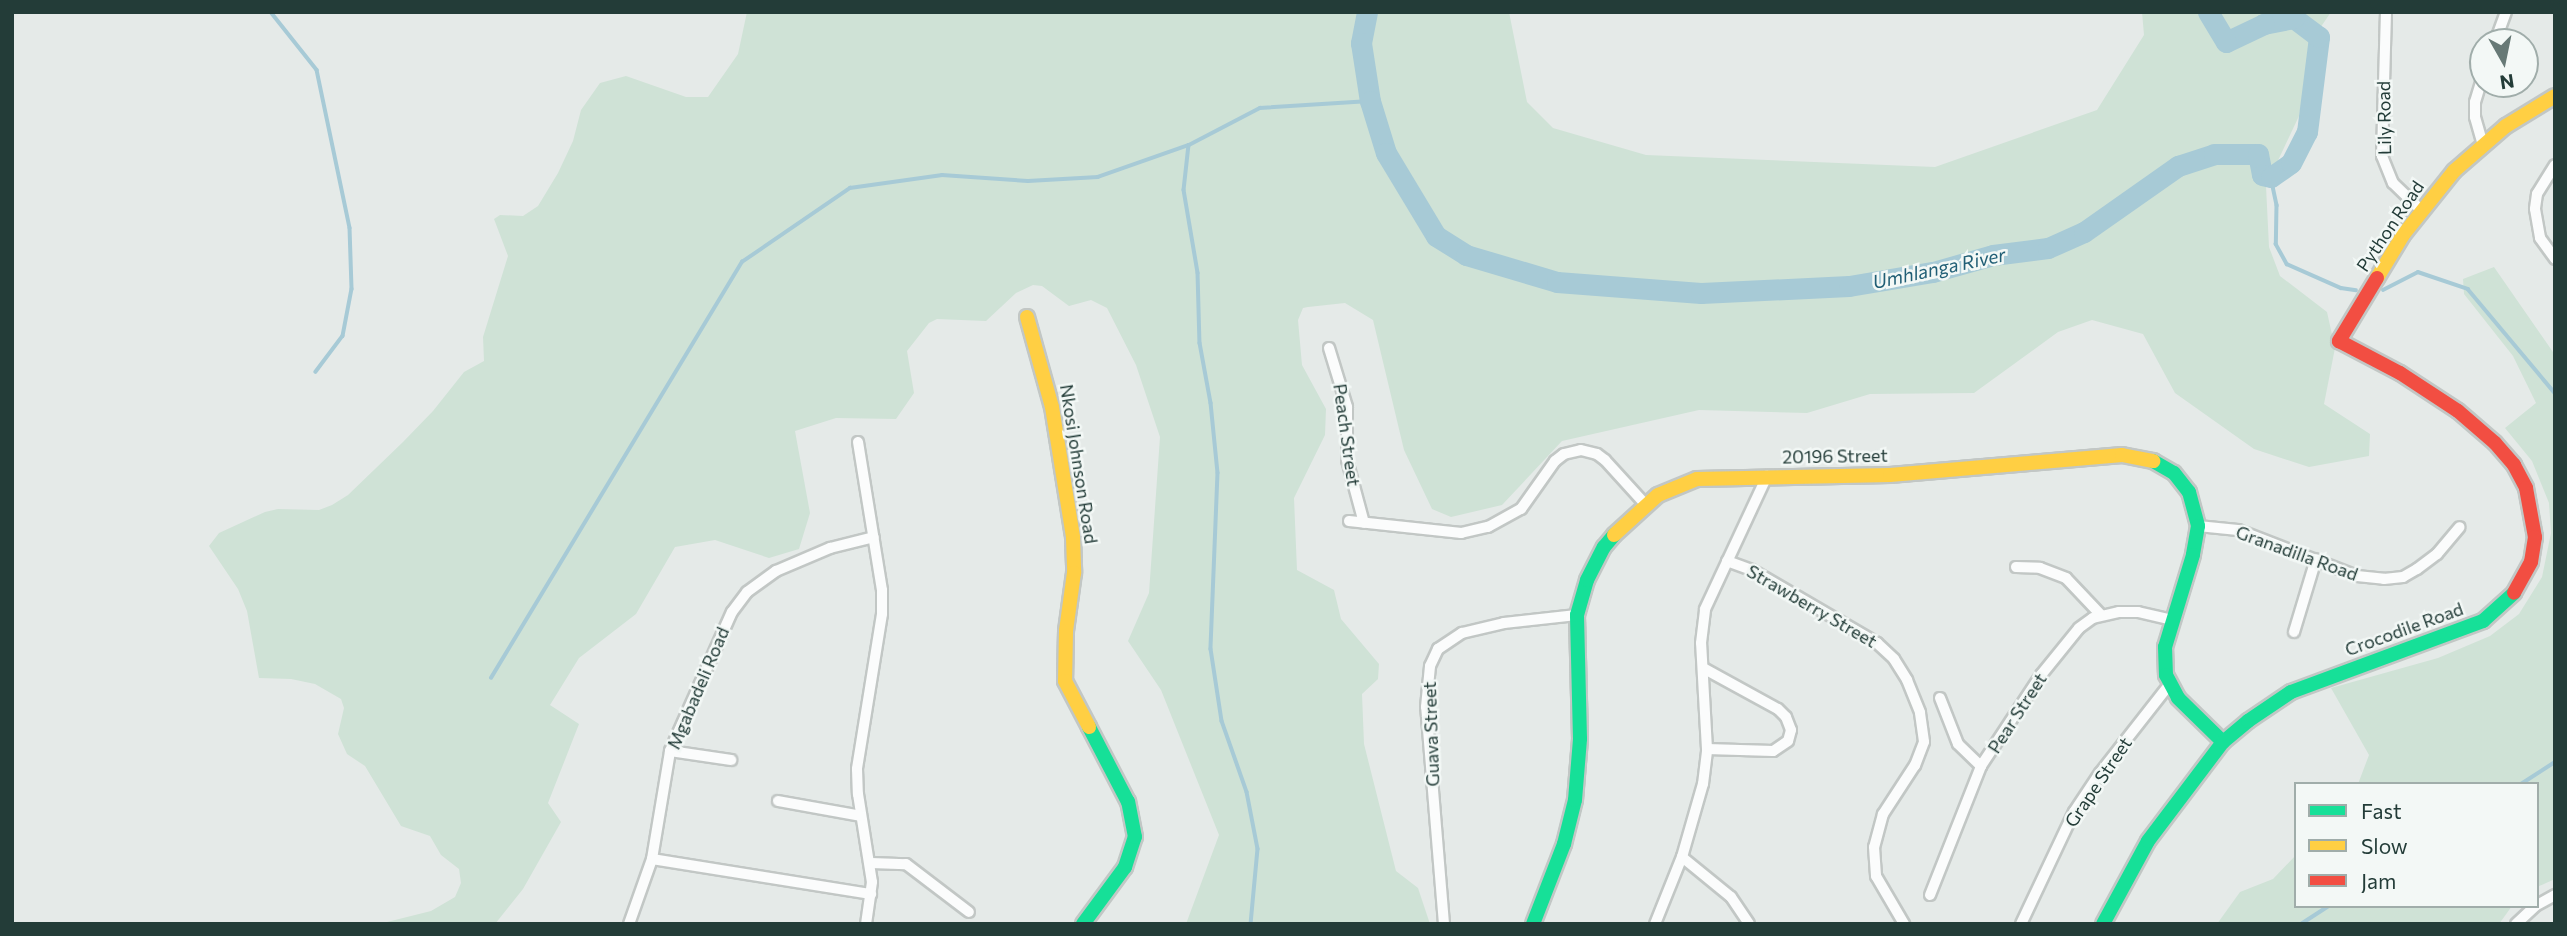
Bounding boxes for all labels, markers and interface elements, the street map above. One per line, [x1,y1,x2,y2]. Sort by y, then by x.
north arrow [2469,28,2539,98]
text: N [2498,70,2516,95]
street label: Lily Road [2373,81,2395,155]
street label: Python Road [2352,176,2428,276]
water label: Umhlanga River [1870,243,2008,293]
street label: Peach Street [1329,382,1365,488]
street label: Nkosi Johnson Road [1056,383,1102,545]
street label: 20196 Street [1782,444,1888,468]
street label: Granadilla Road [2233,521,2361,585]
street label: Strawberry Street [1743,560,1881,652]
street label: Crocodile Road [2342,598,2466,660]
street label: Mgabadeli Road [663,624,733,752]
street label: Pear Street [1983,669,2051,757]
street label: Guava Street [1418,681,1444,787]
street label: Grape Street [2060,733,2136,831]
legend [2294,782,2539,908]
text: Fast [2361,798,2402,823]
text: Slow [2361,833,2408,858]
text: Jam [2361,868,2396,893]

